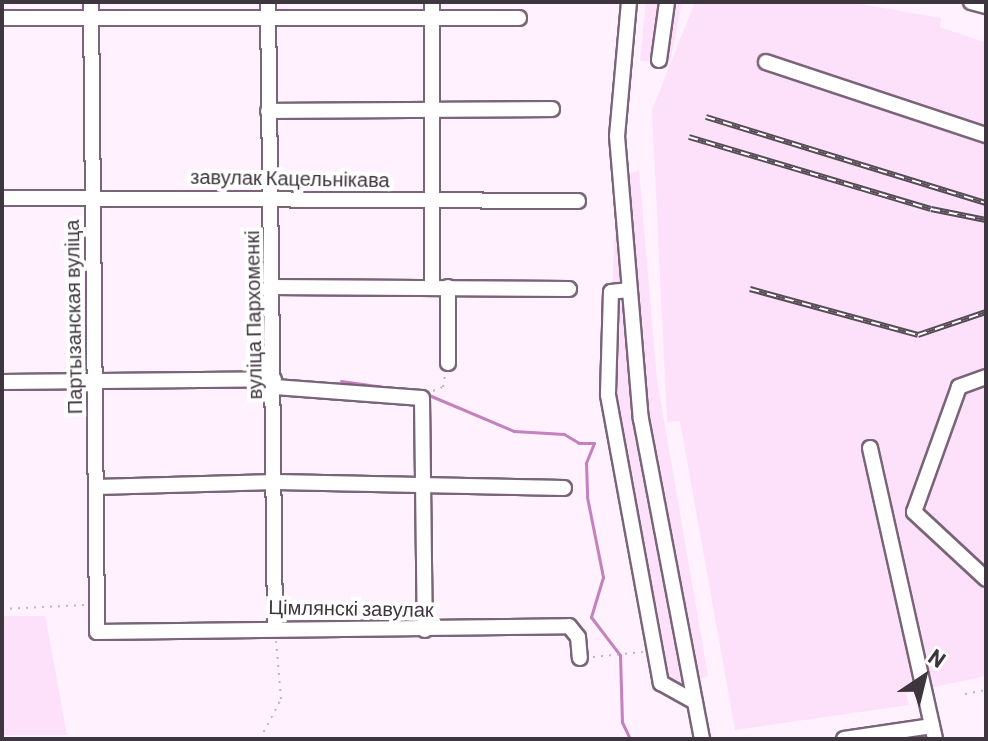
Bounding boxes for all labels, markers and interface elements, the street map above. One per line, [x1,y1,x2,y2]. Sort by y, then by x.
street label: завулак Кацельнікава [190,164,390,192]
street label: Партызанская вуліца [59,219,87,415]
street label: вуліца Пархоменкі [240,230,266,400]
street label: Цімлянскі завулак [268,595,434,621]
north arrow [884,637,964,717]
text: N [924,642,951,672]

